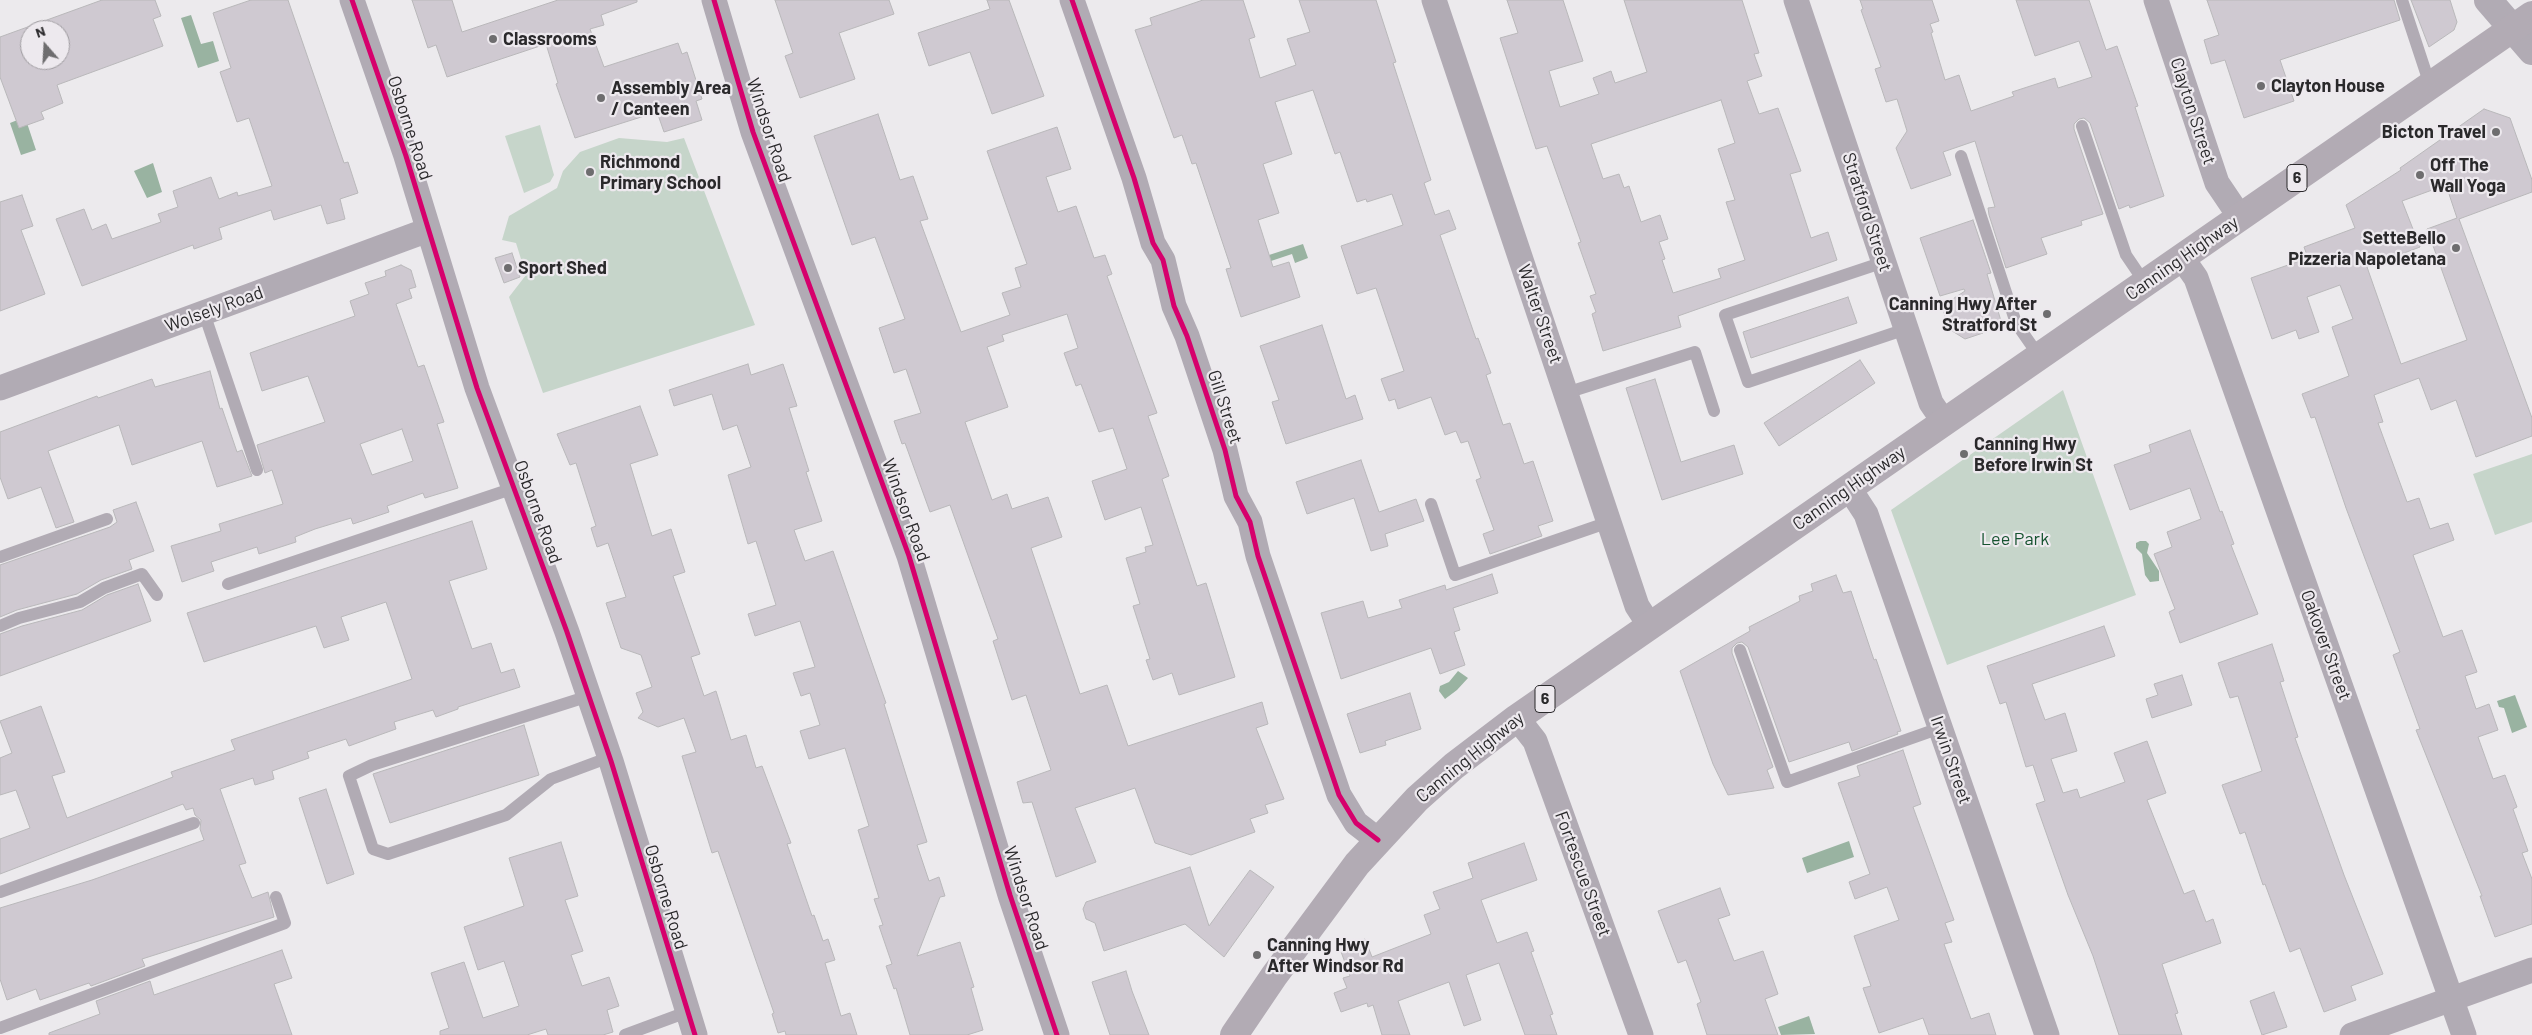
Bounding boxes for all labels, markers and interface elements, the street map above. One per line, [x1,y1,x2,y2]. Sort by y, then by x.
north arrow [20,20,70,70]
text: N [33,22,47,41]
place label: Classrooms [503,28,597,50]
marker: Classrooms [487,33,499,45]
street label: Clayton Street [2166,55,2220,167]
street label: Osborne Road [383,73,437,183]
street label: Windsor Road [742,75,796,185]
place label: Clayton House [2271,75,2385,97]
place label: Assembly Area / Canteen [611,77,731,120]
marker: Clayton House [2255,80,2267,92]
marker: Assembly Area / Canteen [595,92,607,104]
place label: Bicton Travel [2382,121,2486,143]
marker: Bicton Travel [2490,126,2502,138]
street label: Stratford Street [1838,150,1896,274]
place label: Richmond Primary School [600,151,721,193]
place label: Off The Wall Yoga [2430,154,2506,196]
road number: 6 [2287,164,2307,192]
marker: Richmond Primary School [584,166,596,178]
marker: Off The Wall Yoga [2414,169,2426,181]
street label: Canning Highway [2121,211,2243,305]
place label: SetteBello Pizzeria Napoletana [2288,227,2446,270]
marker: SetteBello Pizzeria Napoletana [2450,242,2462,254]
place label: Sport Shed [518,257,607,279]
marker: Sport Shed [502,262,514,274]
street label: Walter Street [1513,262,1567,366]
street label: Wolsely Road [162,281,266,337]
place label: Canning Hwy After Stratford St [1889,293,2037,336]
marker: Canning Hwy After Stratford St [2041,308,2053,320]
street label: Gill Street [1203,367,1247,447]
place label: Canning Hwy Before Irwin St [1974,433,2093,476]
street label: Canning Highway [1788,441,1910,535]
marker: Canning Hwy Before Irwin St [1958,448,1970,460]
street label: Windsor Road [877,455,935,565]
street label: Osborne Road [509,457,567,567]
park label: Lee Park [1981,528,2049,550]
street label: Oakover Street [2296,587,2356,703]
road number: 6 [1535,686,1555,712]
street label: Canning Highway [1412,707,1528,807]
street label: Irwin Street [1926,713,1976,807]
street label: Fortescue Street [1550,808,1616,940]
street label: Osborne Road [640,842,692,952]
street label: Windsor Road [999,843,1053,953]
place label: Canning Hwy After Windsor Rd [1267,934,1404,976]
marker: Canning Hwy After Windsor Rd [1251,949,1263,961]

